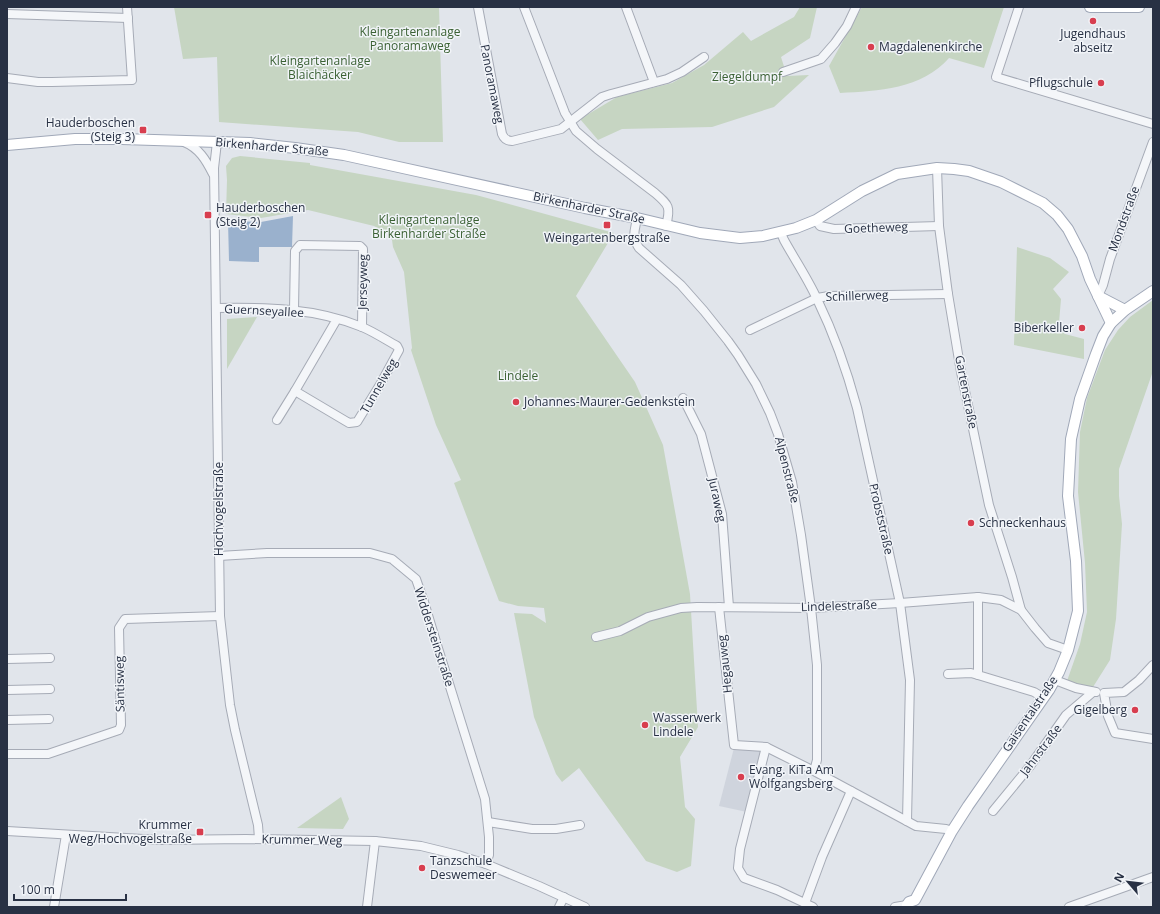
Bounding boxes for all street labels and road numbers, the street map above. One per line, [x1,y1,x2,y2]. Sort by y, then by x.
street label: Panoramaweg [476,43,509,125]
street label: Birkenharder Straße [215,133,330,160]
street label: Mondstraße [1104,184,1143,254]
street label: Birkenharder Straße [532,187,647,228]
street label: Goetheweg [844,218,909,237]
street label: Jerseyweg [353,253,371,311]
street label: Schillerweg [825,286,889,305]
street label: Guernseyallee [224,300,305,321]
street label: Gartenstraße [951,354,982,430]
street label: Tunnelweg [356,355,401,416]
street label: Alpenstraße [771,435,804,505]
street label: Hochvogelstraße [210,462,227,556]
street label: Juraweg [704,475,731,524]
street label: Probststraße [865,482,898,556]
street label: Widdersteinstraße [410,585,459,689]
street label: Lindelestraße [801,596,878,615]
street label: Hegauweg [713,634,736,694]
street label: Säntisweg [111,655,128,712]
street label: Gaisentalstraße [998,672,1061,755]
street label: Jahnstraße [1015,720,1066,780]
street label: Krummer Weg [261,830,343,849]

